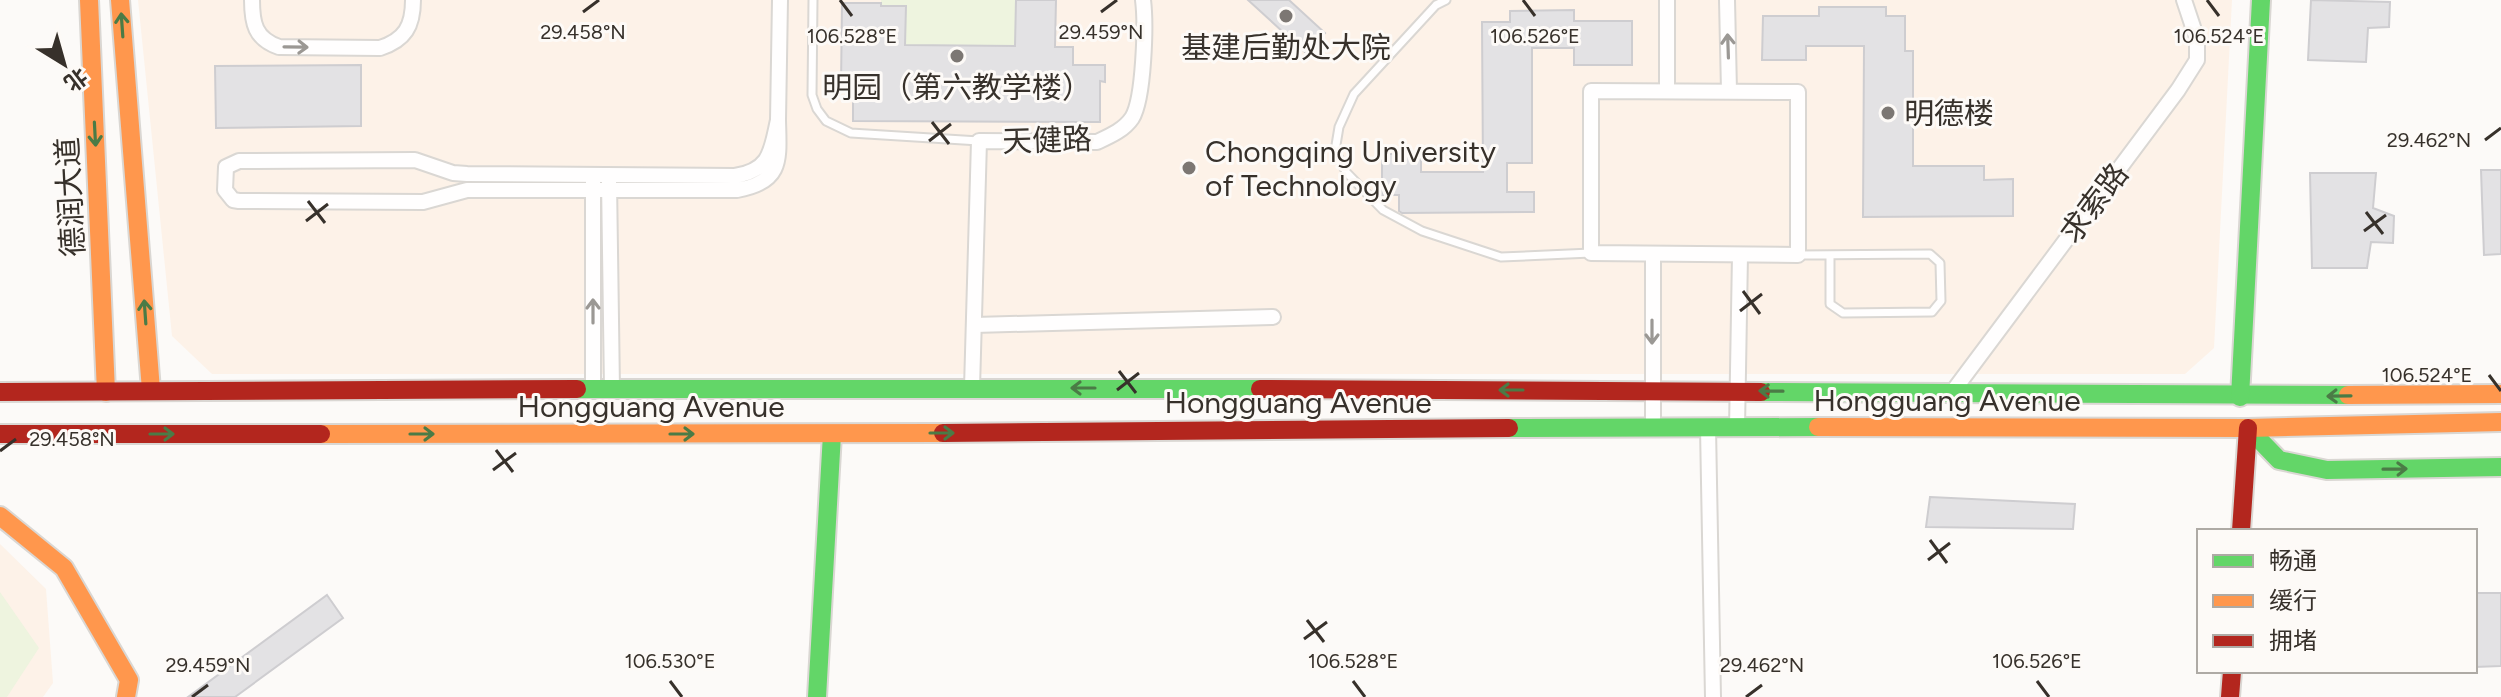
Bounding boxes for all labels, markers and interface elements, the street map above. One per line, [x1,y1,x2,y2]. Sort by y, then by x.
marker: 基建后勤处大院 [1277,7,1295,25]
one-way arrow [114,12,129,39]
text: 29.458°N [540,20,626,44]
text: 29.459°N [1059,20,1143,44]
north arrow [24,24,104,104]
text: 106.528°E [807,24,897,48]
text: 106.526°E [1490,24,1580,48]
text: 106.524°E [2174,24,2264,48]
place label: 基建后勤处大院 [1181,29,1391,66]
one-way arrow [1720,33,1736,60]
one-way arrow [282,40,309,55]
marker: 明园（第六教学楼） [948,47,966,65]
text: 北 [59,62,93,97]
place label: 明园（第六教学楼） [822,69,1092,106]
place label: 明德楼 [1904,95,1994,132]
marker: 明德楼 [1879,104,1897,122]
one-way arrow [88,120,103,147]
street label: 天健路 [1001,120,1093,160]
text: 29.462°N [2387,128,2471,152]
place label: Chongqing University of Technology [1205,133,1496,204]
street label: 德润大道 [48,136,92,258]
street label: 求索路 [2052,156,2136,250]
marker: Chongqing University of Technology [1180,159,1198,177]
one-way arrow [585,298,601,325]
one-way arrow [137,300,152,326]
one-way arrow [1645,318,1660,345]
text: 106.524°E [2382,363,2472,387]
one-way arrow [1070,380,1097,396]
one-way arrow [1498,382,1525,398]
street label: Hongguang Avenue [1813,382,2081,419]
street label: Hongguang Avenue [1164,384,1432,421]
one-way arrow [1758,384,1785,399]
street label: Hongguang Avenue [517,388,785,425]
one-way arrow [2326,388,2353,404]
one-way arrow [928,425,955,441]
one-way arrow [148,426,175,442]
one-way arrow [408,426,435,442]
one-way arrow [668,426,695,442]
text: 29.458°N [29,427,115,451]
one-way arrow [2381,461,2408,477]
legend [2197,529,2477,673]
text: 畅通 [2269,546,2317,575]
text: 缓行 [2269,586,2317,615]
text: 拥堵 [2269,626,2317,655]
text: 106.530°E [625,649,715,673]
text: 106.528°E [1308,649,1398,673]
text: 106.526°E [1992,649,2082,673]
text: 29.459°N [166,653,250,677]
text: 29.462°N [1720,653,1804,677]

